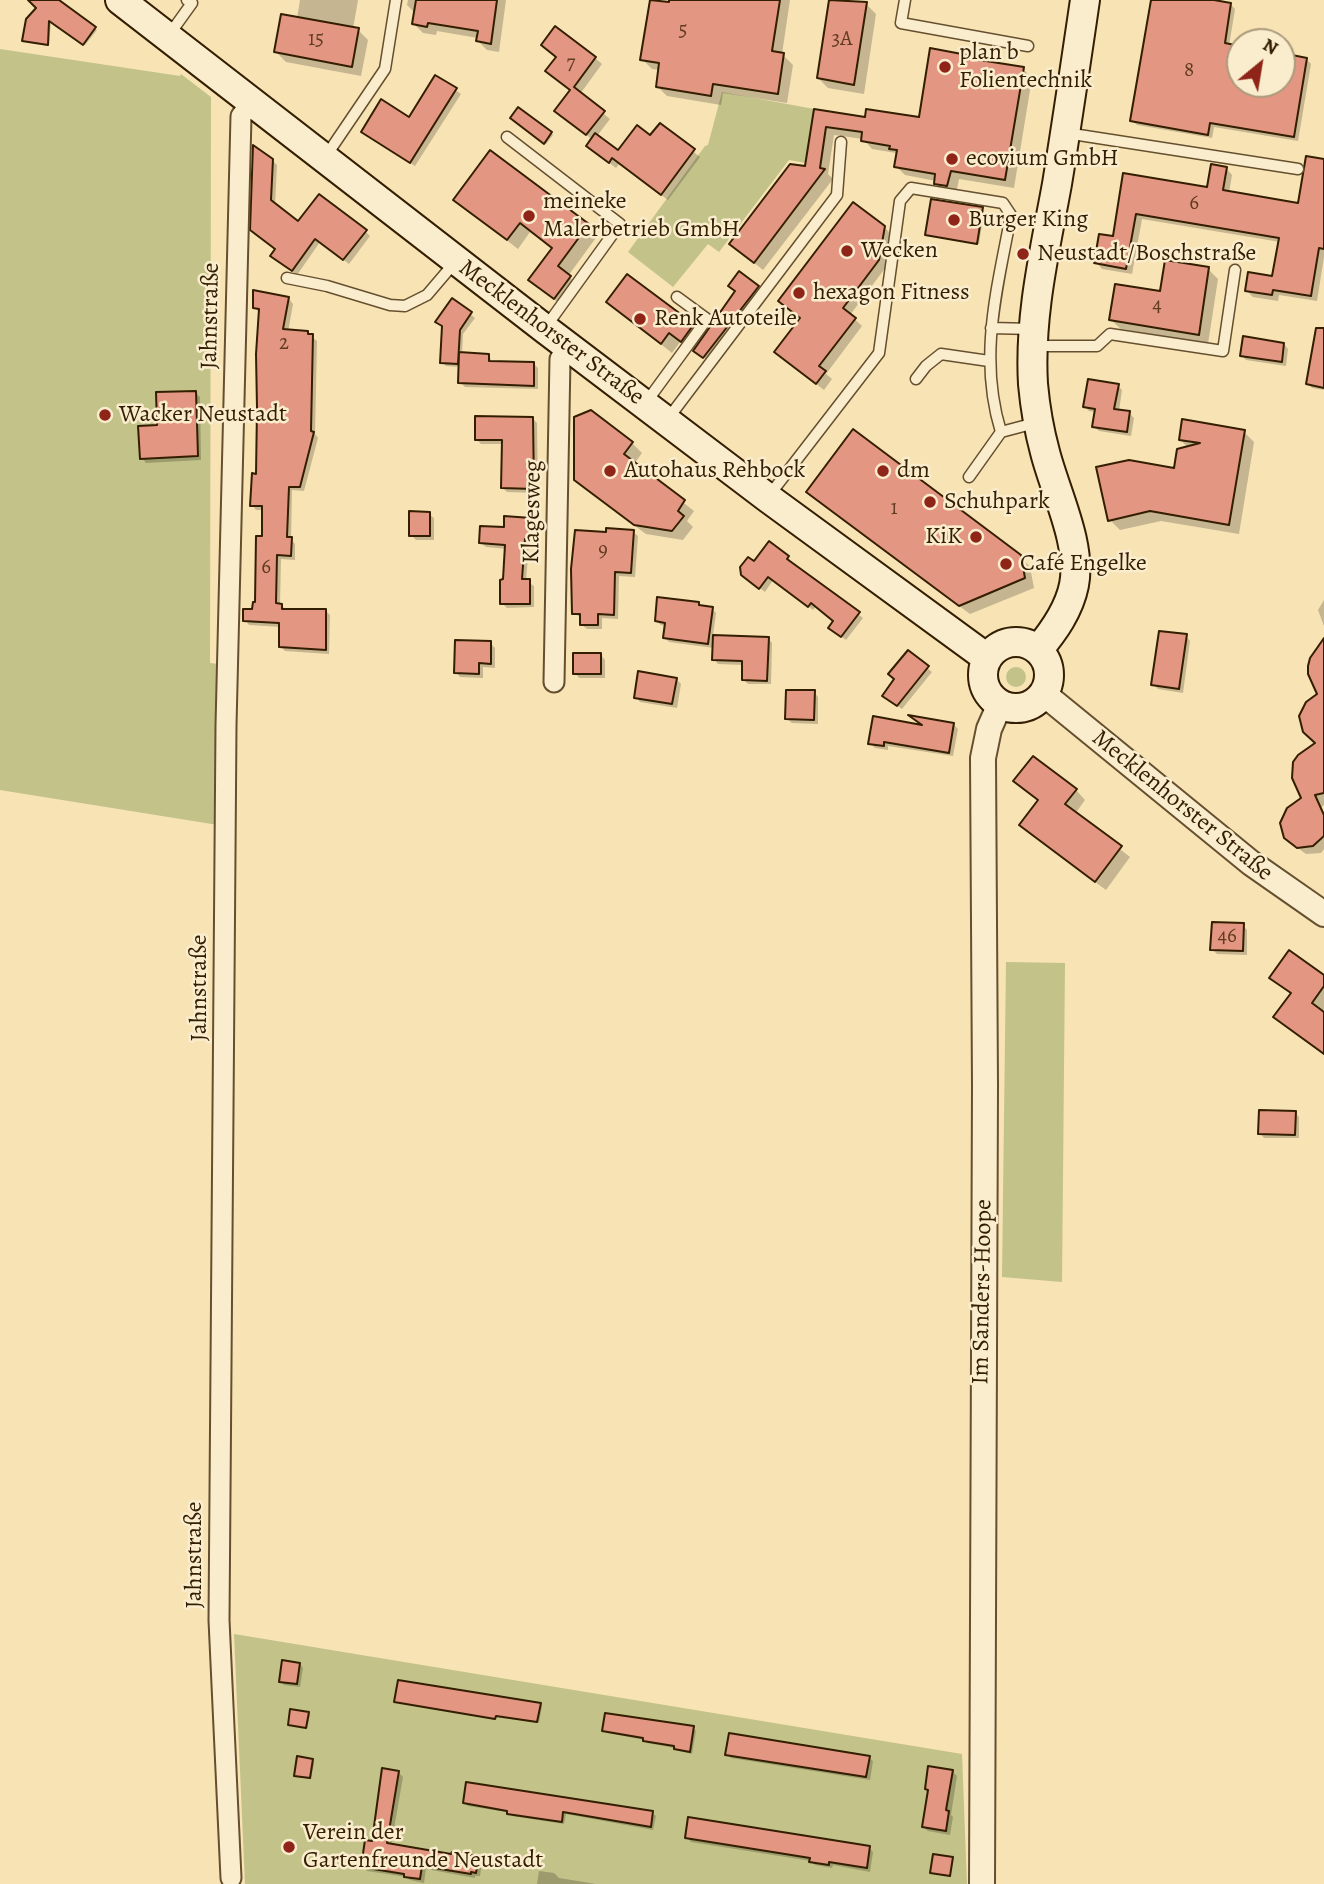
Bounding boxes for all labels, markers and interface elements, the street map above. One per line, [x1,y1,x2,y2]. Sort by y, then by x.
house number: 5 [678,18,688,44]
house number: 15 [308,27,324,53]
house number: 3A [832,27,852,53]
north arrow [1226,28,1296,98]
text: N [1258,32,1283,61]
place label: plan b Folientechnik [959,39,1092,95]
house number: 7 [567,51,575,77]
house number: 8 [1184,58,1194,84]
marker: plan b Folientechnik [937,59,953,75]
place label: ecovium GmbH [966,145,1119,173]
marker: ecovium GmbH [944,151,960,167]
place label: meineke Malerbetrieb GmbH [543,188,740,244]
house number: 6 [1189,191,1199,217]
place label: Burger King [968,206,1088,234]
marker: meineke Malerbetrieb GmbH [521,208,537,224]
marker: Burger King [946,212,962,228]
place label: Wecken [861,237,938,265]
place label: Neustadt/Boschstraße [1037,240,1256,268]
marker: Wecken [839,243,855,259]
marker: Neustadt/Boschstraße [1015,246,1031,262]
street label: Mecklenhorster Straße [453,254,649,412]
street label: Jahnstraße [196,262,226,370]
place label: hexagon Fitness [813,279,970,307]
marker: hexagon Fitness [791,285,807,301]
house number: 4 [1152,293,1162,319]
place label: Renk Autoteile [654,305,797,333]
marker: Renk Autoteile [632,311,648,327]
house number: 2 [279,331,289,357]
place label: Wacker Neustadt [119,401,287,429]
marker: Wacker Neustadt [97,407,113,423]
place label: Autohaus Rehbock [624,457,806,485]
place label: dm [897,457,930,485]
street label: Klagesweg [518,460,548,564]
marker: Autohaus Rehbock [602,463,618,479]
marker: dm [875,463,891,479]
place label: Schuhpark [944,488,1050,516]
marker: Schuhpark [922,494,938,510]
house number: 1 [890,496,898,522]
place label: KiK [925,523,962,551]
marker: KiK [968,529,984,545]
house number: 9 [598,538,608,564]
place label: Café Engelke [1020,550,1147,578]
house number: 6 [261,555,271,581]
marker: Café Engelke [998,556,1014,572]
street label: Mecklenhorster Straße [1086,724,1278,888]
house number: 46 [1217,924,1237,950]
street label: Jahnstraße [186,935,214,1041]
street label: Im Sanders-Hoope [967,1199,999,1385]
street label: Jahnstraße [181,1502,209,1608]
place label: Verein der Gartenfreunde Neustadt [303,1819,543,1875]
marker: Verein der Gartenfreunde Neustadt [281,1839,297,1855]

